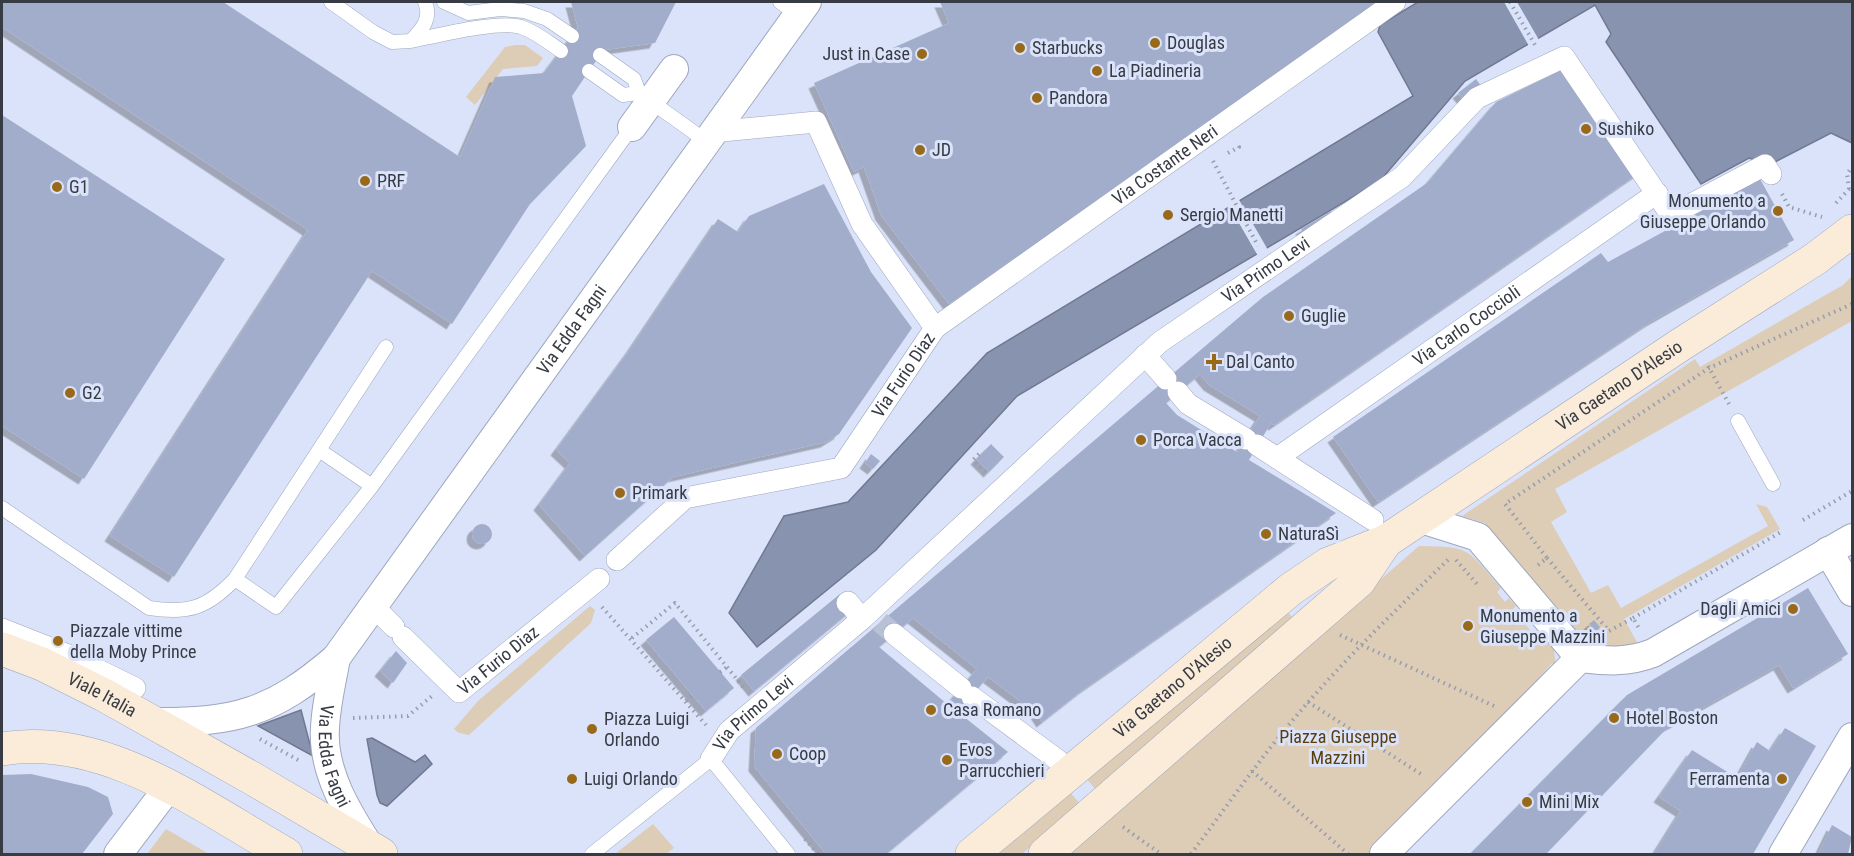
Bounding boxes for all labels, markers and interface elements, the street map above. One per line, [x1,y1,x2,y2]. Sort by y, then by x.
place label: Douglas [1167,32,1225,53]
marker: Douglas [1148,36,1162,50]
place label: Starbucks [1032,37,1103,58]
marker: Starbucks [1013,41,1027,55]
place label: Just in Case [822,43,910,64]
marker: Just in Case [915,47,929,61]
place label: La Piadineria [1109,60,1202,81]
marker: La Piadineria [1090,64,1104,78]
place label: Pandora [1049,87,1108,108]
marker: Pandora [1030,91,1044,105]
place label: Sushiko [1598,118,1654,139]
street label: Via Costante Neri [1108,120,1222,209]
marker: Sushiko [1579,122,1593,136]
place label: JD [932,139,951,160]
marker: JD [913,143,927,157]
place label: PRF [377,170,406,191]
marker: PRF [358,174,372,188]
place label: G1 [69,176,89,197]
marker: G1 [50,180,64,194]
place label: Monumento a Giuseppe Orlando [1640,190,1766,232]
place label: Sergio Manetti [1180,204,1283,225]
marker: Monumento a Giuseppe Orlando [1771,204,1785,218]
marker: Sergio Manetti [1161,208,1175,222]
street label: Via Primo Levi [1217,232,1314,307]
street label: Via Edda Fagni [532,281,610,378]
street label: Via Carlo Coccioli [1408,281,1524,370]
place label: Guglie [1301,305,1346,326]
marker: Guglie [1282,309,1296,323]
street label: Via Furio Diaz [867,328,939,421]
street label: Via Gaetano D'Alesio [1552,336,1686,435]
place label: Dal Canto [1226,351,1295,372]
marker: Dal Canto [1207,355,1221,369]
place label: G2 [82,382,102,403]
marker: G2 [63,386,77,400]
place label: Porca Vacca [1153,429,1242,450]
marker: Porca Vacca [1134,433,1148,447]
place label: Primark [632,482,687,503]
marker: Primark [613,486,627,500]
place label: NaturaSì [1278,523,1339,544]
marker: NaturaSì [1259,527,1273,541]
place label: Dagli Amici [1700,598,1781,619]
marker: Dagli Amici [1786,602,1800,616]
place label: Monumento a Giuseppe Mazzini [1480,605,1605,647]
marker: Monumento a Giuseppe Mazzini [1461,619,1475,633]
place label: Piazzale vittime della Moby Prince [70,620,196,662]
street label: Via Furio Diaz [453,621,543,699]
street label: Via Gaetano D'Alesio [1109,632,1236,742]
marker: Piazzale vittime della Moby Prince [51,634,65,648]
street label: Viale Italia [64,667,140,721]
street label: Via Primo Levi [708,671,797,754]
place label: Casa Romano [943,699,1041,720]
street label: Via Edda Fagni [315,703,355,811]
marker: Casa Romano [924,703,938,717]
place label: Hotel Boston [1626,707,1718,728]
place label: Piazza Luigi Orlando [604,708,689,750]
marker: Hotel Boston [1607,711,1621,725]
marker: Piazza Luigi Orlando [585,722,599,736]
park label: Piazza Giuseppe Mazzini [1279,726,1397,768]
place label: Evos Parrucchieri [959,739,1045,781]
place label: Coop [789,743,826,764]
marker: Coop [770,747,784,761]
marker: Evos Parrucchieri [940,753,954,767]
place label: Luigi Orlando [584,768,678,789]
place label: Ferramenta [1689,768,1770,789]
marker: Luigi Orlando [565,772,579,786]
marker: Ferramenta [1775,772,1789,786]
place label: Mini Mix [1539,791,1599,812]
marker: Mini Mix [1520,795,1534,809]

